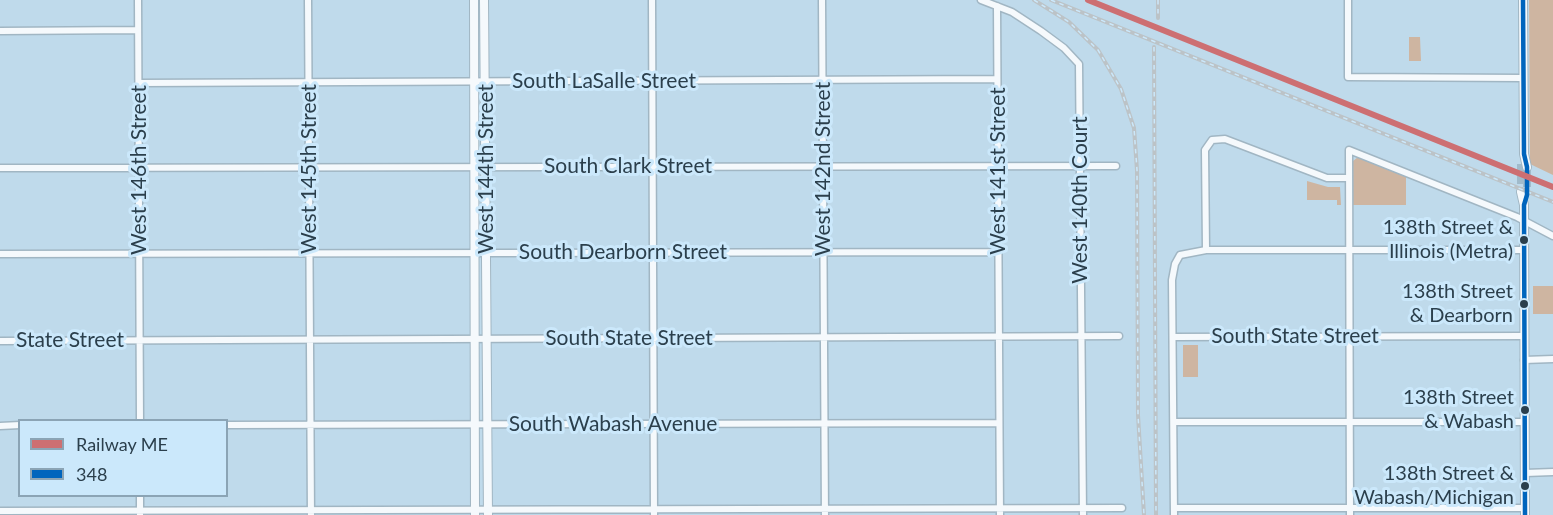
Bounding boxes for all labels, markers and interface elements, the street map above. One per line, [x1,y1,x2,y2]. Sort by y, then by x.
street label: South LaSalle Street [512,68,696,94]
street label: West 142nd Street [810,82,836,256]
street label: West 145th Street [296,84,322,254]
street label: West 144th Street [473,84,499,254]
street label: West 146th Street [126,85,152,255]
street label: West 141st Street [985,87,1011,255]
street label: West 140th Court [1067,116,1093,284]
street label: South Clark Street [544,153,712,179]
place label: 138th Street & Illinois (Metra) [1383,216,1513,263]
marker: 138th Street & Illinois (Metra) [1518,234,1530,246]
street label: South Dearborn Street [519,239,727,265]
place label: 138th Street & Dearborn [1402,280,1513,327]
marker: 138th Street & Dearborn [1518,298,1530,310]
street label: South State Street [1211,323,1379,349]
street label: South State Street [545,325,713,351]
street label: State Street [16,327,124,353]
place label: 138th Street & Wabash [1403,386,1514,433]
marker: 138th Street & Wabash [1519,404,1531,416]
street label: South Wabash Avenue [509,411,717,437]
legend [18,419,228,497]
text: Railway ME [76,433,168,455]
place label: 138th Street & Wabash/Michigan [1354,462,1514,509]
text: 348 [76,463,107,485]
marker: 138th Street & Wabash/Michigan [1519,480,1531,492]

